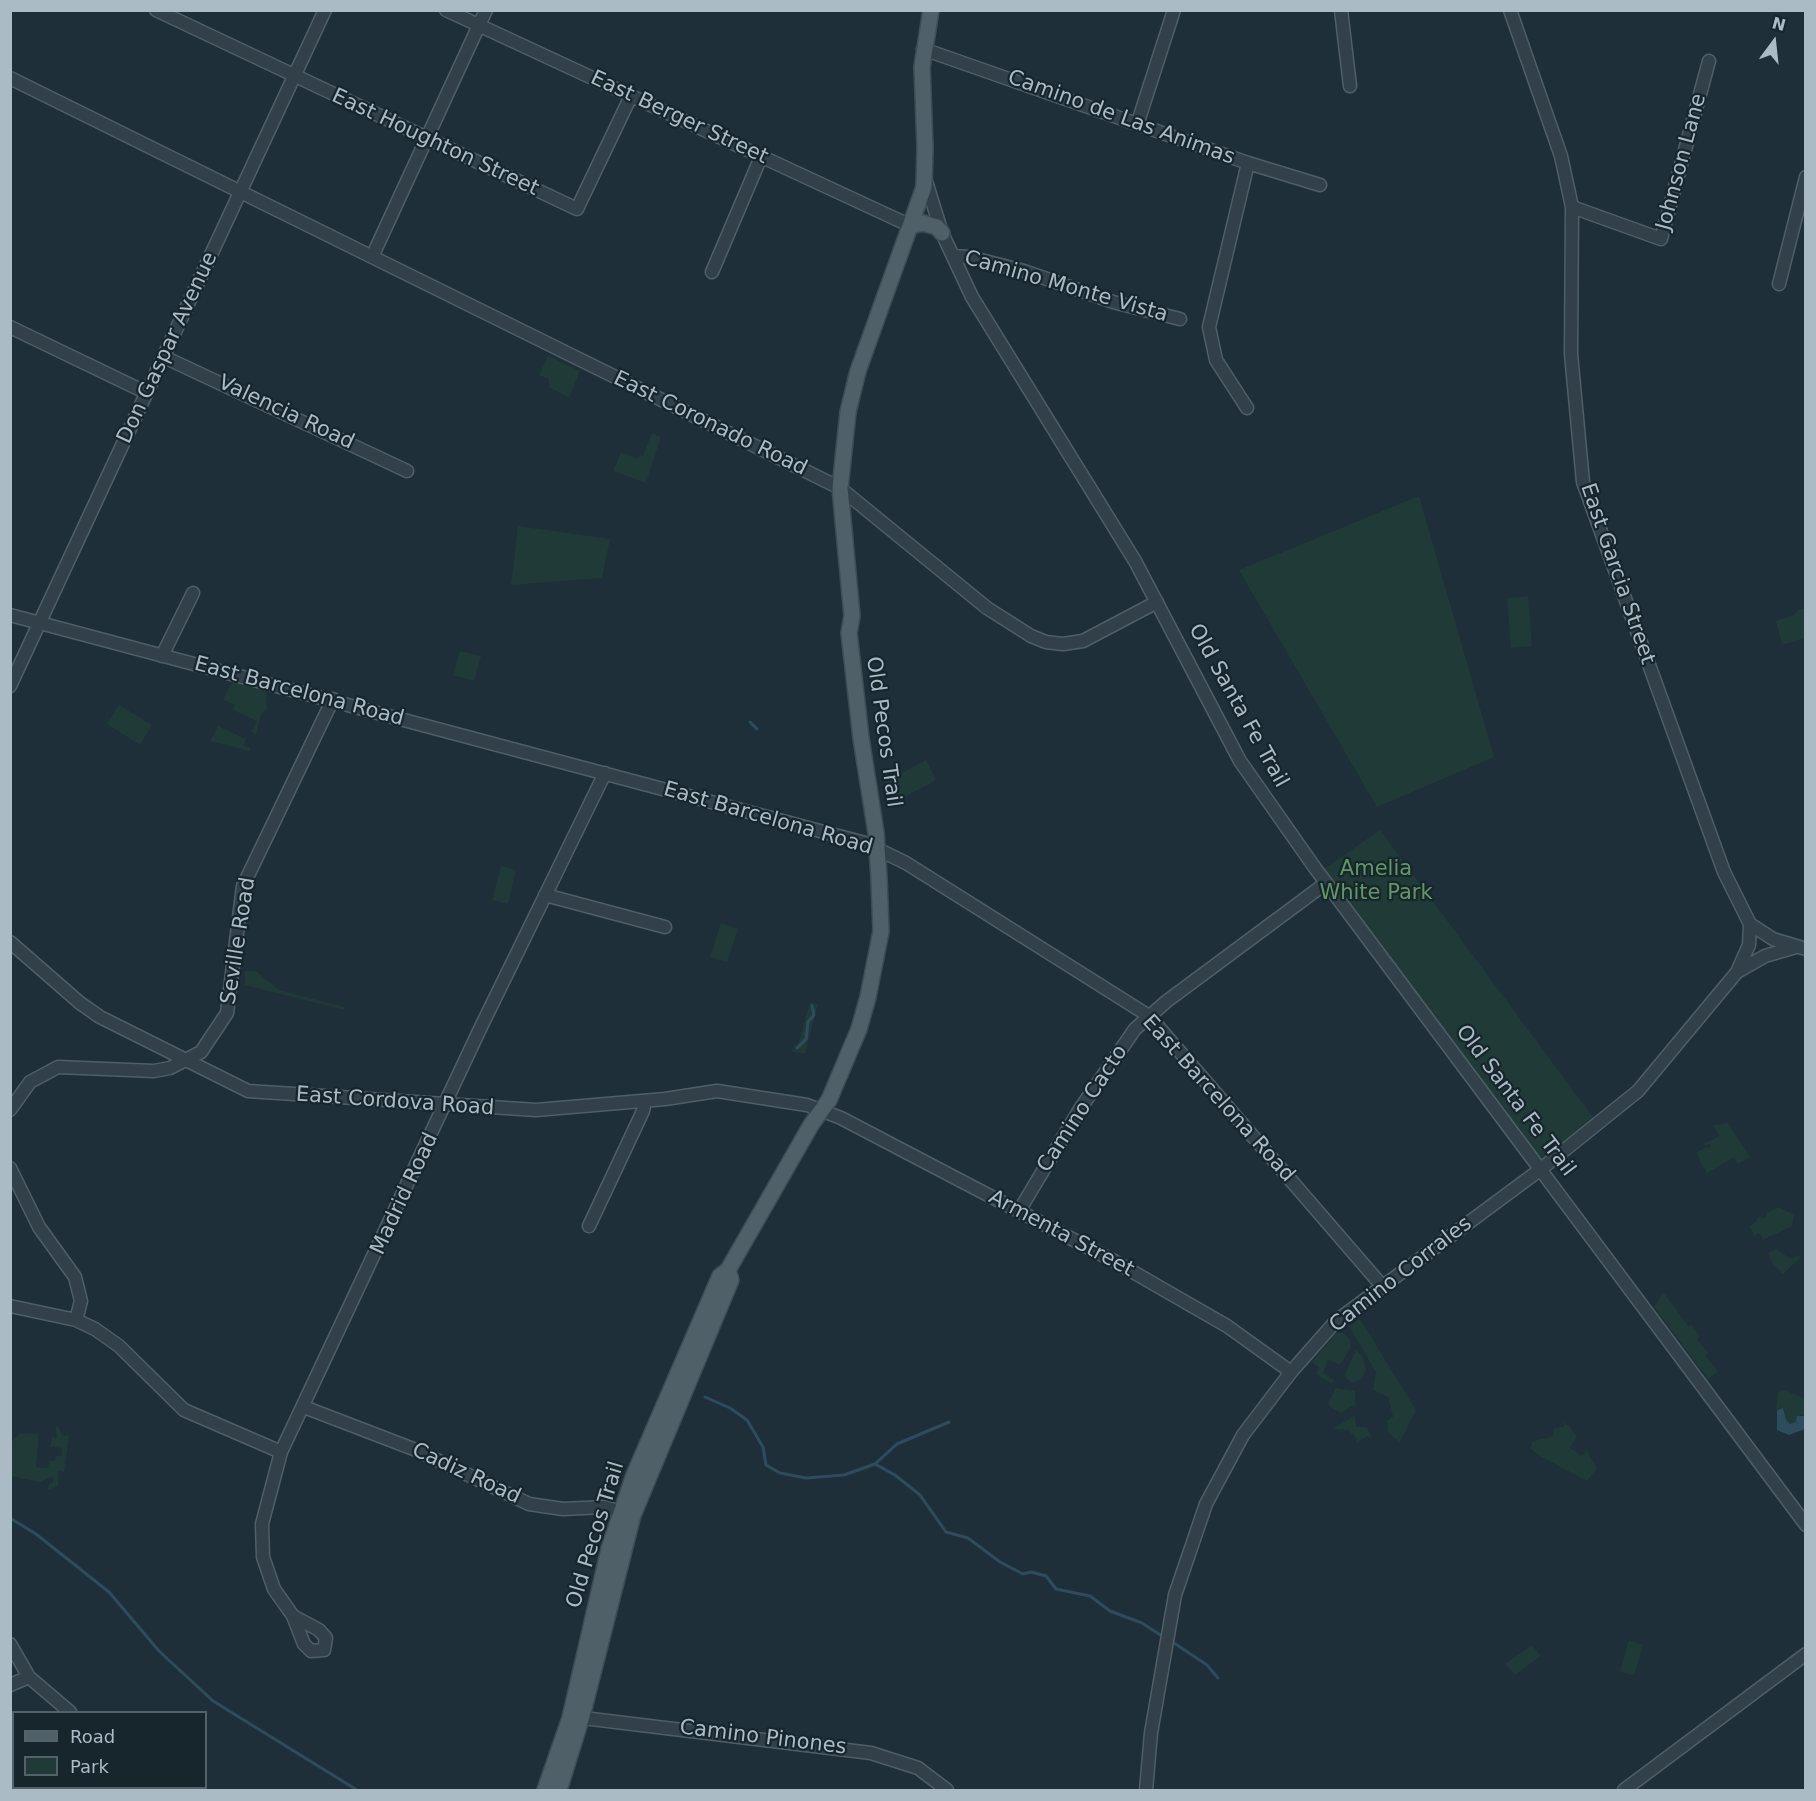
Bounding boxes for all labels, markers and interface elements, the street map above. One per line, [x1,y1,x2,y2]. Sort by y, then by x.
north arrow [1744,12,1804,72]
text: N [1770,13,1788,35]
street label: Camino de Las Animas [1004,65,1238,171]
street label: East Berger Street [586,66,772,170]
street label: East Houghton Street [328,84,542,202]
street label: Johnson Lane [1652,91,1712,233]
street label: Camino Monte Vista [961,246,1171,328]
street label: Don Gaspar Avenue [112,248,224,448]
street label: East Coronado Road [609,366,811,482]
street label: Valencia Road [214,370,358,456]
street label: East Garcia Street [1574,480,1660,668]
street label: Old Santa Fe Trail [1183,620,1293,792]
street label: East Barcelona Road [191,652,407,732]
street label: Old Pecos Trail [860,655,906,809]
street label: East Barcelona Road [661,777,875,861]
park label: Amelia White Park [1319,857,1433,907]
street label: Seville Road [217,876,261,1006]
street label: East Barcelona Road [1136,1010,1300,1188]
street label: Old Santa Fe Trail [1450,1020,1580,1182]
street label: Camino Cacto [1032,1041,1134,1177]
street label: East Cordova Road [295,1083,495,1121]
street label: Madrid Road [366,1129,444,1259]
street label: Armenta Street [984,1185,1138,1283]
street label: Camino Corrales [1325,1212,1477,1338]
street label: Cadiz Road [408,1438,524,1510]
street label: Old Pecos Trail [562,1459,630,1611]
legend [12,1711,207,1789]
street label: Camino Pinones [678,1715,848,1761]
text: Road [70,1726,115,1747]
text: Park [70,1756,109,1777]

